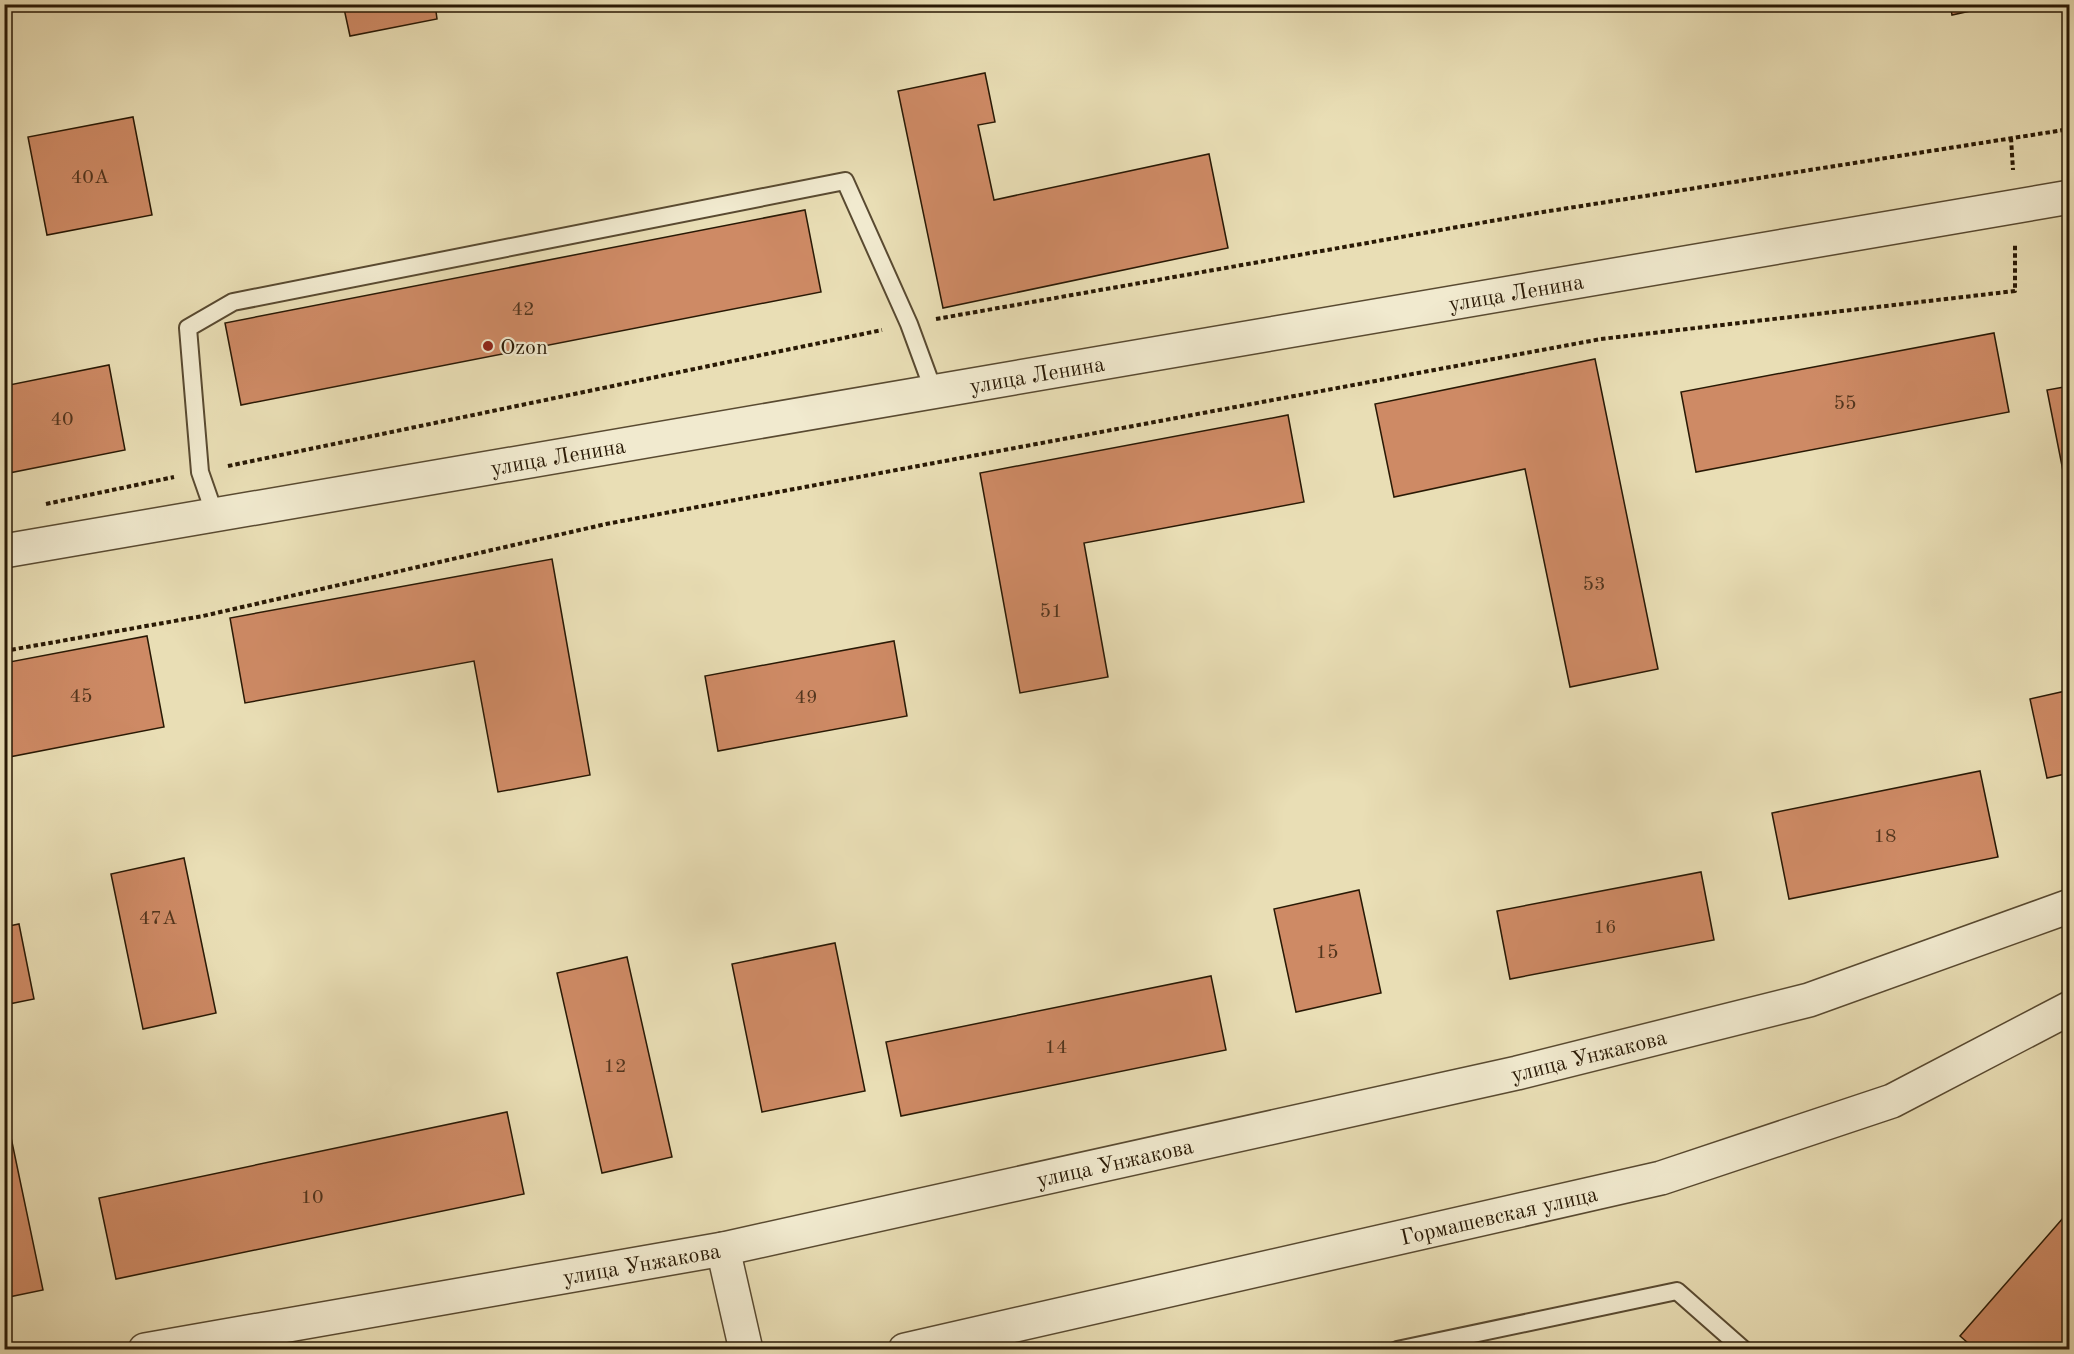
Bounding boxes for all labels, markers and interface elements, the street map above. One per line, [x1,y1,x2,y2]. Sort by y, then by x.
house number: 40А [71,168,109,188]
street label: улица Ленина [1447,272,1586,316]
house number: 42 [511,300,535,320]
place label: Ozon [500,337,548,359]
marker: Ozon [481,339,495,353]
street label: улица Ленина [968,354,1107,398]
house number: 55 [1833,394,1857,414]
house number: 40 [50,410,74,430]
street label: улица Ленина [489,436,628,480]
house number: 53 [1582,575,1606,595]
house number: 51 [1039,602,1063,622]
house number: 45 [69,687,93,707]
house number: 49 [794,688,818,708]
house number: 18 [1873,827,1897,847]
house number: 47А [139,909,177,929]
house number: 16 [1593,918,1617,938]
house number: 15 [1315,943,1339,963]
street label: улица Унжакова [1509,1027,1669,1087]
house number: 14 [1044,1038,1068,1058]
house number: 12 [603,1057,627,1077]
street label: улица Унжакова [1035,1136,1196,1192]
street label: Гормашевская улица [1399,1184,1600,1250]
house number: 10 [300,1188,324,1208]
street label: улица Унжакова [561,1241,722,1290]

